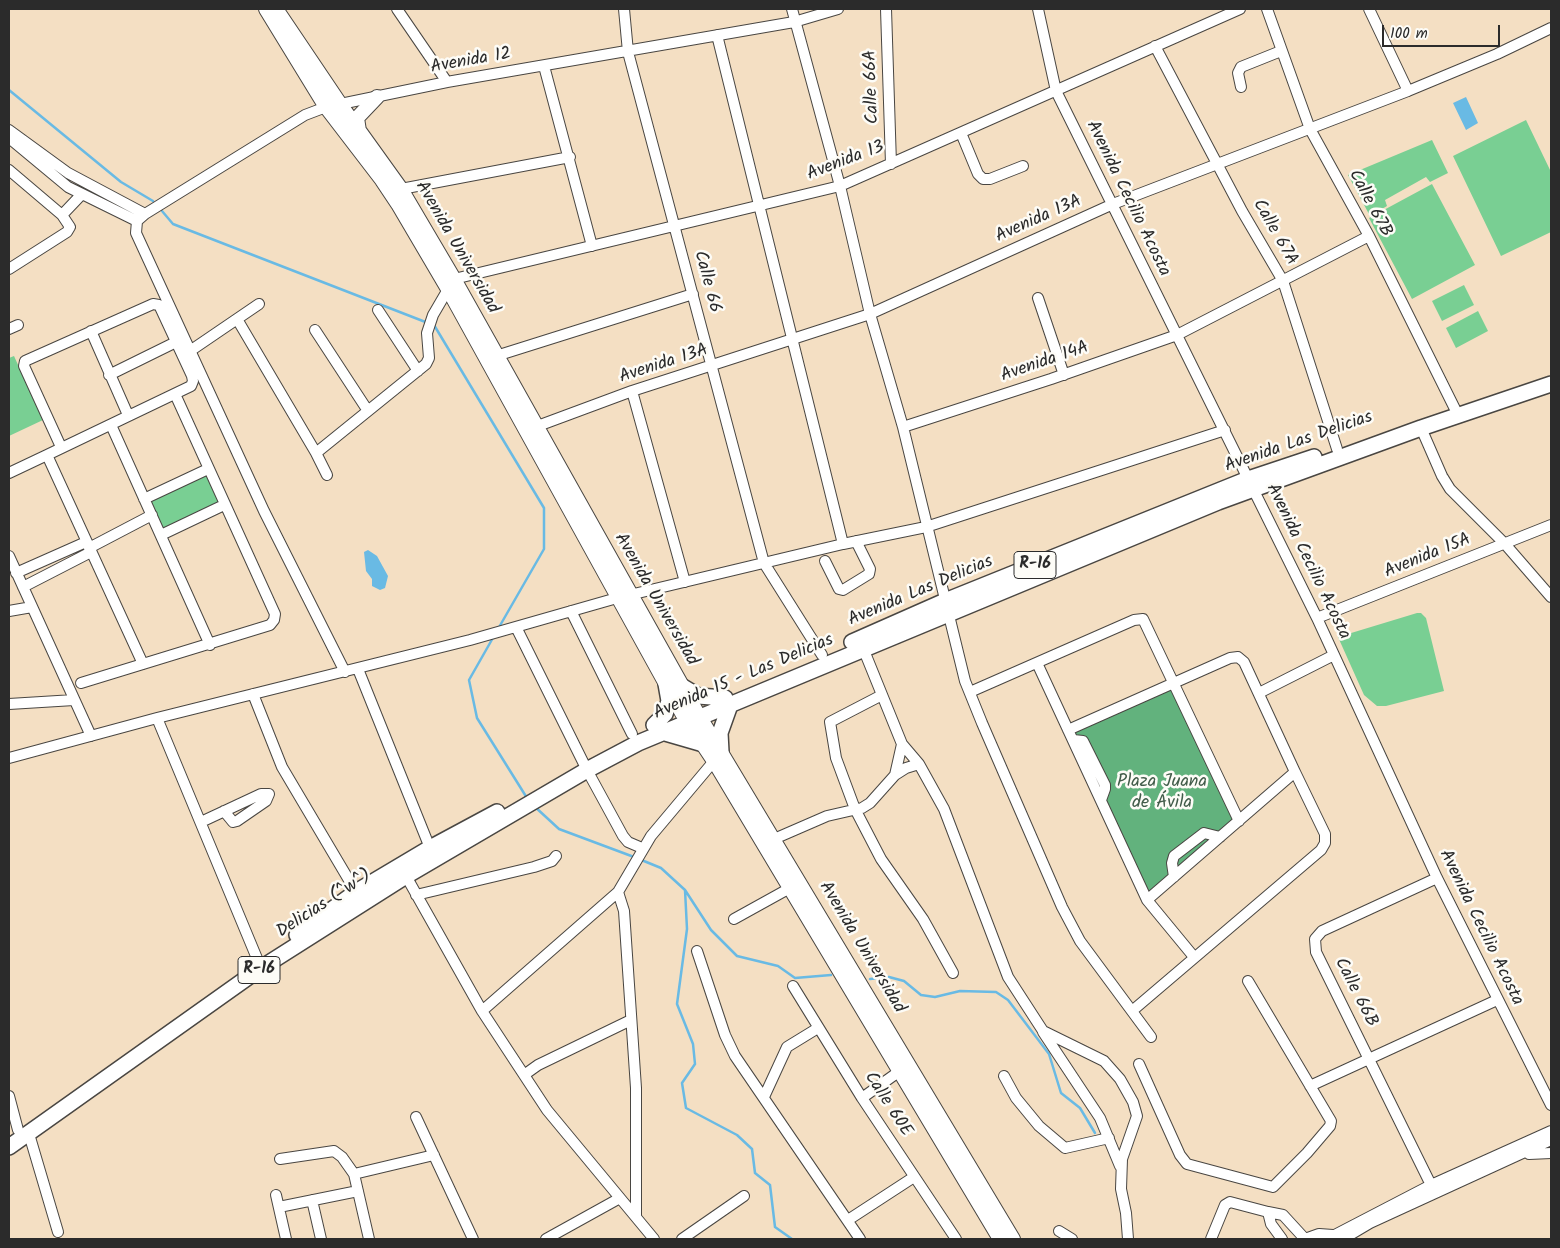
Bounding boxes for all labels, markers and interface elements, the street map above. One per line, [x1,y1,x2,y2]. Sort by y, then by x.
scale bar [1385,15,1502,47]
text: 100 m [1390,22,1428,46]
street label: Avenida 12 [429,44,513,80]
street label: Calle 66A [861,49,885,125]
street label: Avenida Cecilio Acosta [1080,118,1174,280]
street label: Avenida 13 [804,137,888,187]
street label: Calle 67B [1342,167,1396,241]
street label: Avenida Universidad [409,178,503,318]
street label: Avenida 13A [993,191,1085,249]
street label: Calle 67A [1246,196,1302,270]
street label: Calle 66 [687,249,725,315]
street label: Avenida 14A [998,338,1092,388]
street label: Avenida 13A [617,341,711,389]
street label: Avenida Las Delicias [1222,408,1376,478]
street label: Avenida Cecilio Acosta [1260,481,1354,643]
street label: Avenida Universidad [608,530,702,670]
street label: Avenida 15A [1382,530,1474,584]
street label: Avenida Las Delicias [845,552,997,632]
road number: R-16 [1014,552,1056,578]
street label: Avenida 15 - Las Delicias [651,630,837,726]
park label: Plaza Juana de Ávila [1117,772,1207,814]
street label: Avenida Cecilio Acosta [1433,847,1527,1009]
street label: Delicias (^w^) [273,866,377,944]
street label: Avenida Universidad [813,878,909,1018]
street label: Calle 66B [1328,955,1382,1031]
road number: R-16 [238,956,280,984]
street label: Calle 60E [858,1069,916,1141]

